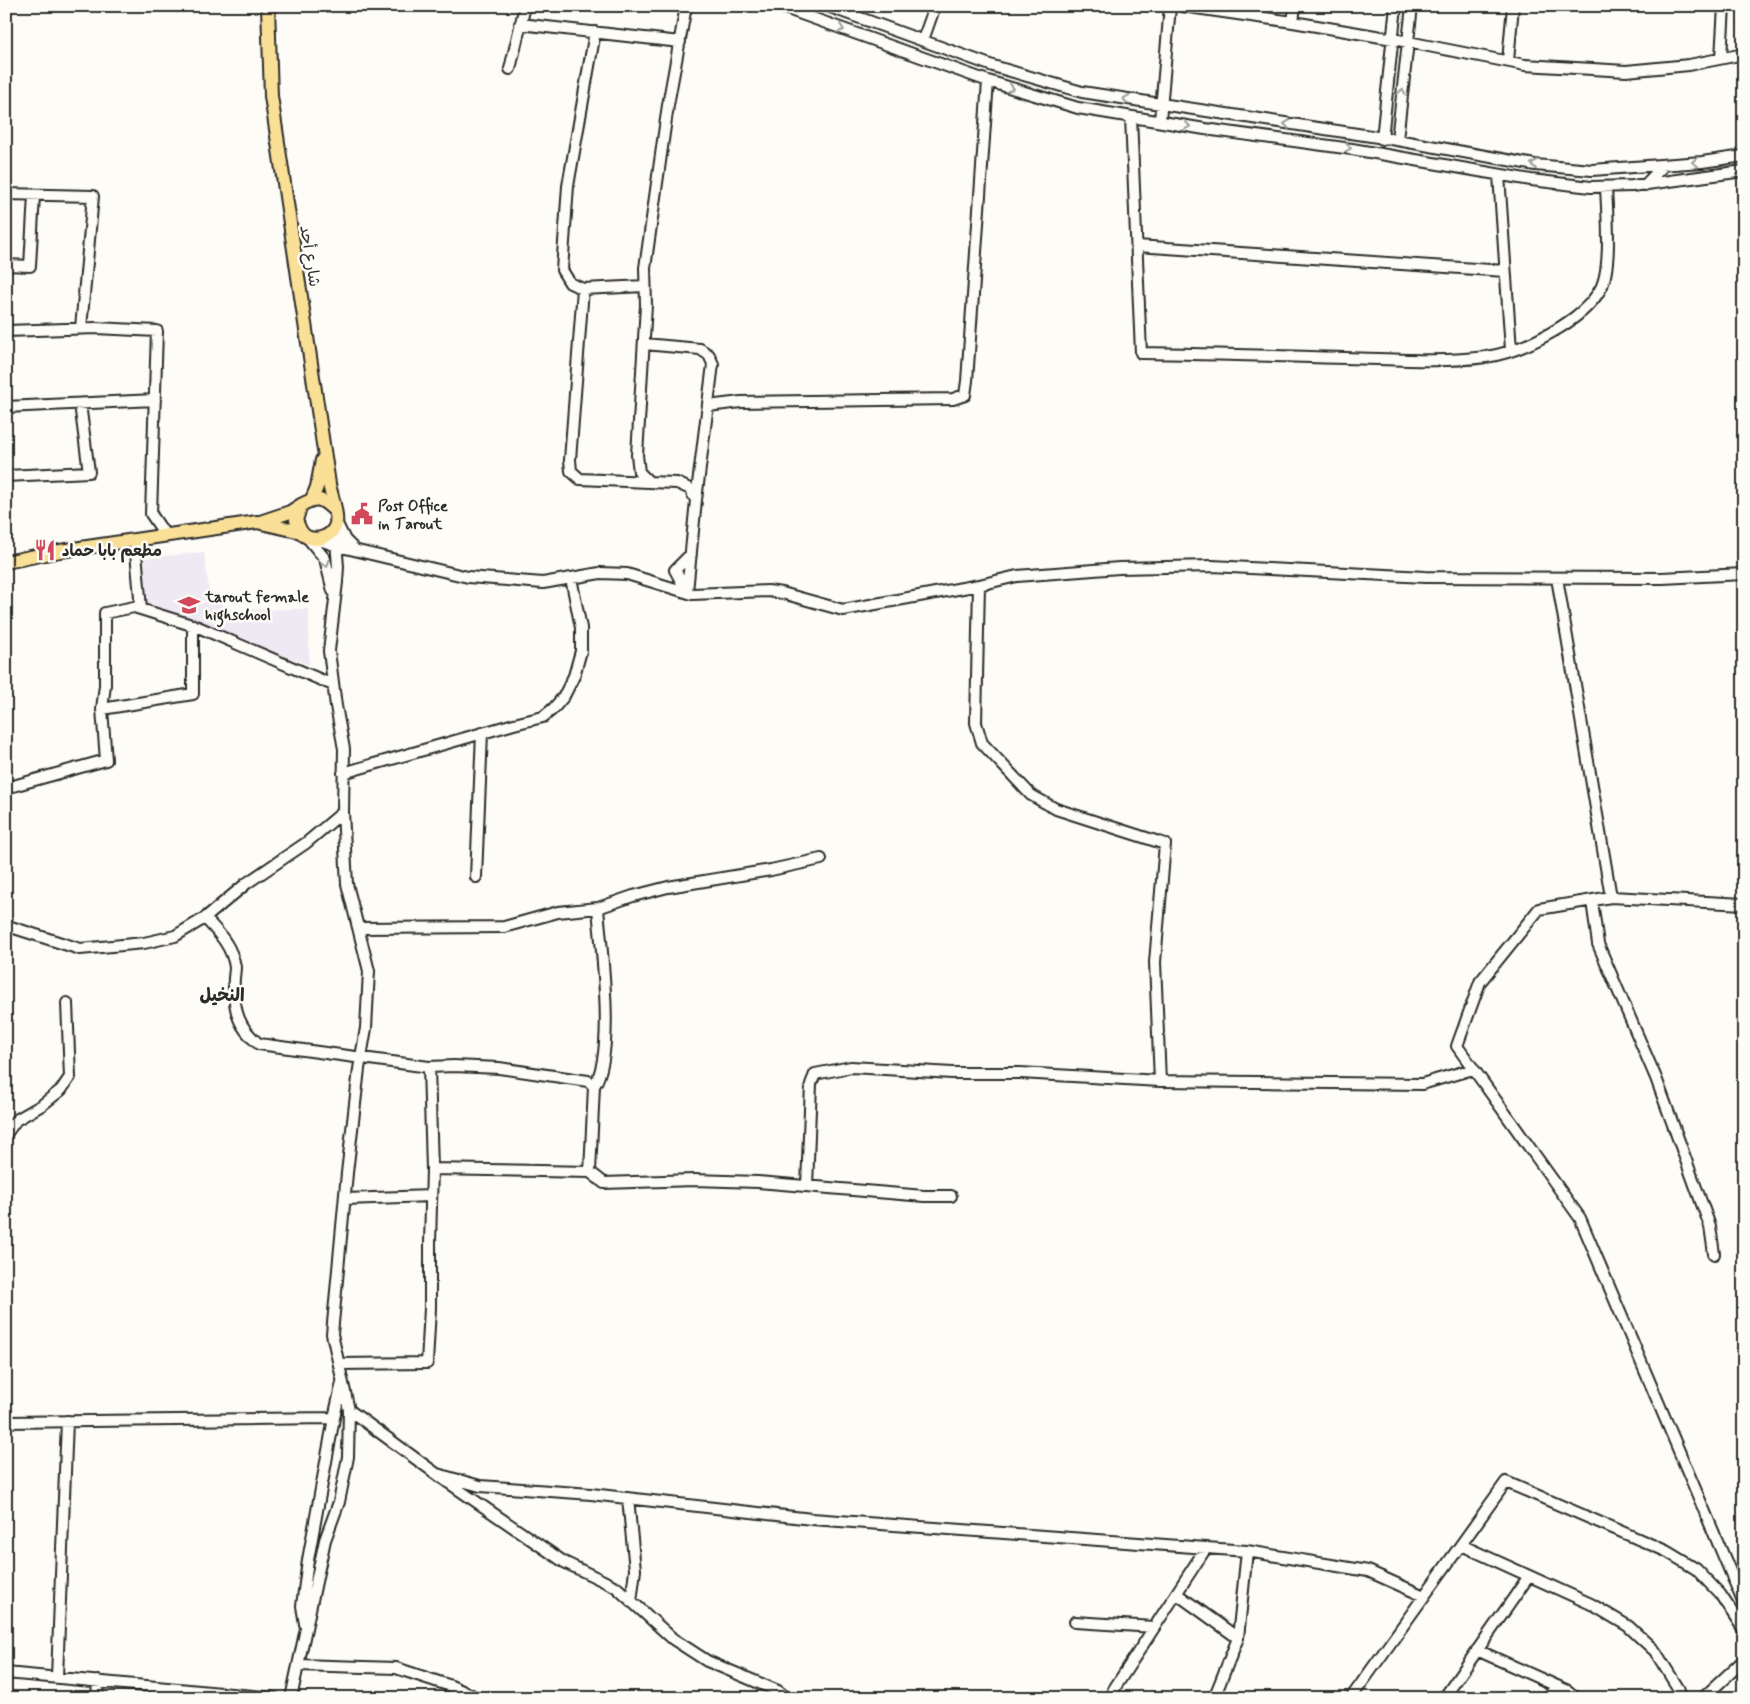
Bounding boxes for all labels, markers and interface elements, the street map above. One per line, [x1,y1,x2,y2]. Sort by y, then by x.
one-way arrow [836,23,845,33]
one-way arrow [1006,82,1015,92]
one-way arrow [1396,87,1407,95]
one-way arrow [1122,94,1131,104]
one-way arrow [1283,119,1291,130]
one-way arrow [1183,120,1191,131]
one-way arrow [1343,143,1352,153]
one-way arrow [1691,156,1699,167]
one-way arrow [1529,160,1538,170]
street label: شارع أحد [294,224,325,288]
place label: Post Office in Tarout [378,496,448,535]
public building icon: Post Office in Tarout [349,501,375,527]
restaurant icon: مطعم بابا حماد [32,537,58,563]
place label: مطعم بابا حماد [62,541,162,563]
one-way arrow [319,559,330,568]
place label: tarout female highschool [204,587,309,628]
school or university icon: tarout female highschool [176,592,202,618]
district label: النخيل [199,984,245,1008]

